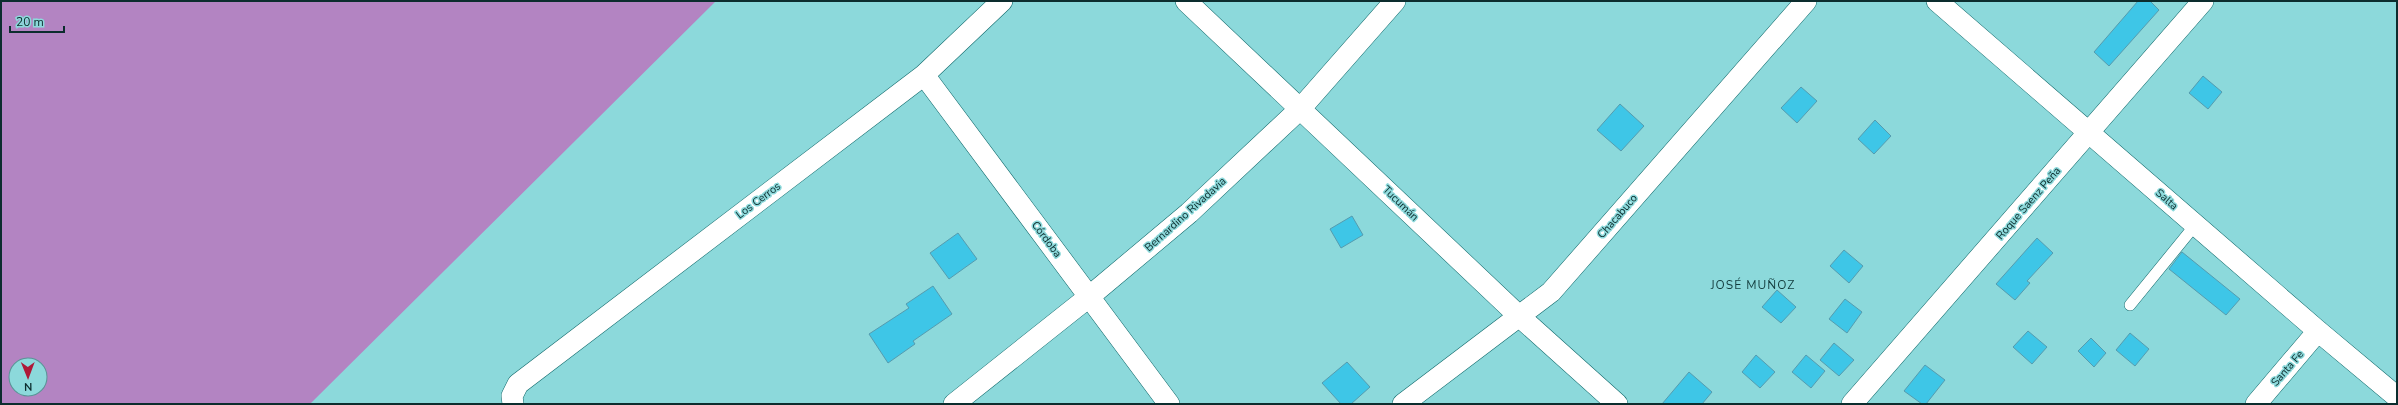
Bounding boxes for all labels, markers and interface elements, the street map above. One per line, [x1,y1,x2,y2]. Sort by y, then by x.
scale bar [10,8,64,34]
text: 20 m [16,14,44,30]
street label: Roque Saenz Peña [1993,164,2064,243]
street label: Bernardino Rivadavia [1141,174,1229,255]
street label: Los Cerros [733,179,784,222]
street label: Tucumán [1379,182,1422,224]
street label: Salta [2152,185,2181,213]
street label: Chacabuco [1594,191,1641,242]
street label: Córdoba [1028,218,1065,261]
district label: JOSÉ MUÑOZ [1710,277,1795,293]
street label: Santa Fe [2268,347,2307,389]
north arrow [8,357,48,397]
text: N [24,379,32,394]

